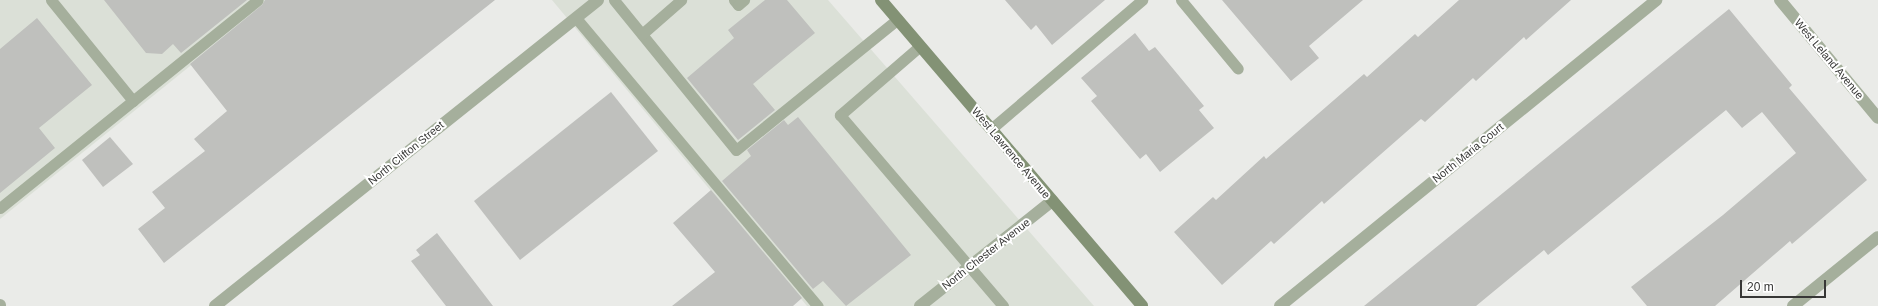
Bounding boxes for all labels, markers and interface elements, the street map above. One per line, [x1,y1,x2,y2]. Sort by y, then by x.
street label: West Leland Avenue [1791,16,1867,102]
street label: West Lawrence Avenue [969,104,1053,202]
street label: North Clifton Street [366,118,446,188]
street label: North Maria Court [1430,120,1506,186]
street label: North Chester Avenue [939,215,1033,293]
scale bar [1742,272,1828,298]
text: 20 m [1747,280,1774,294]

